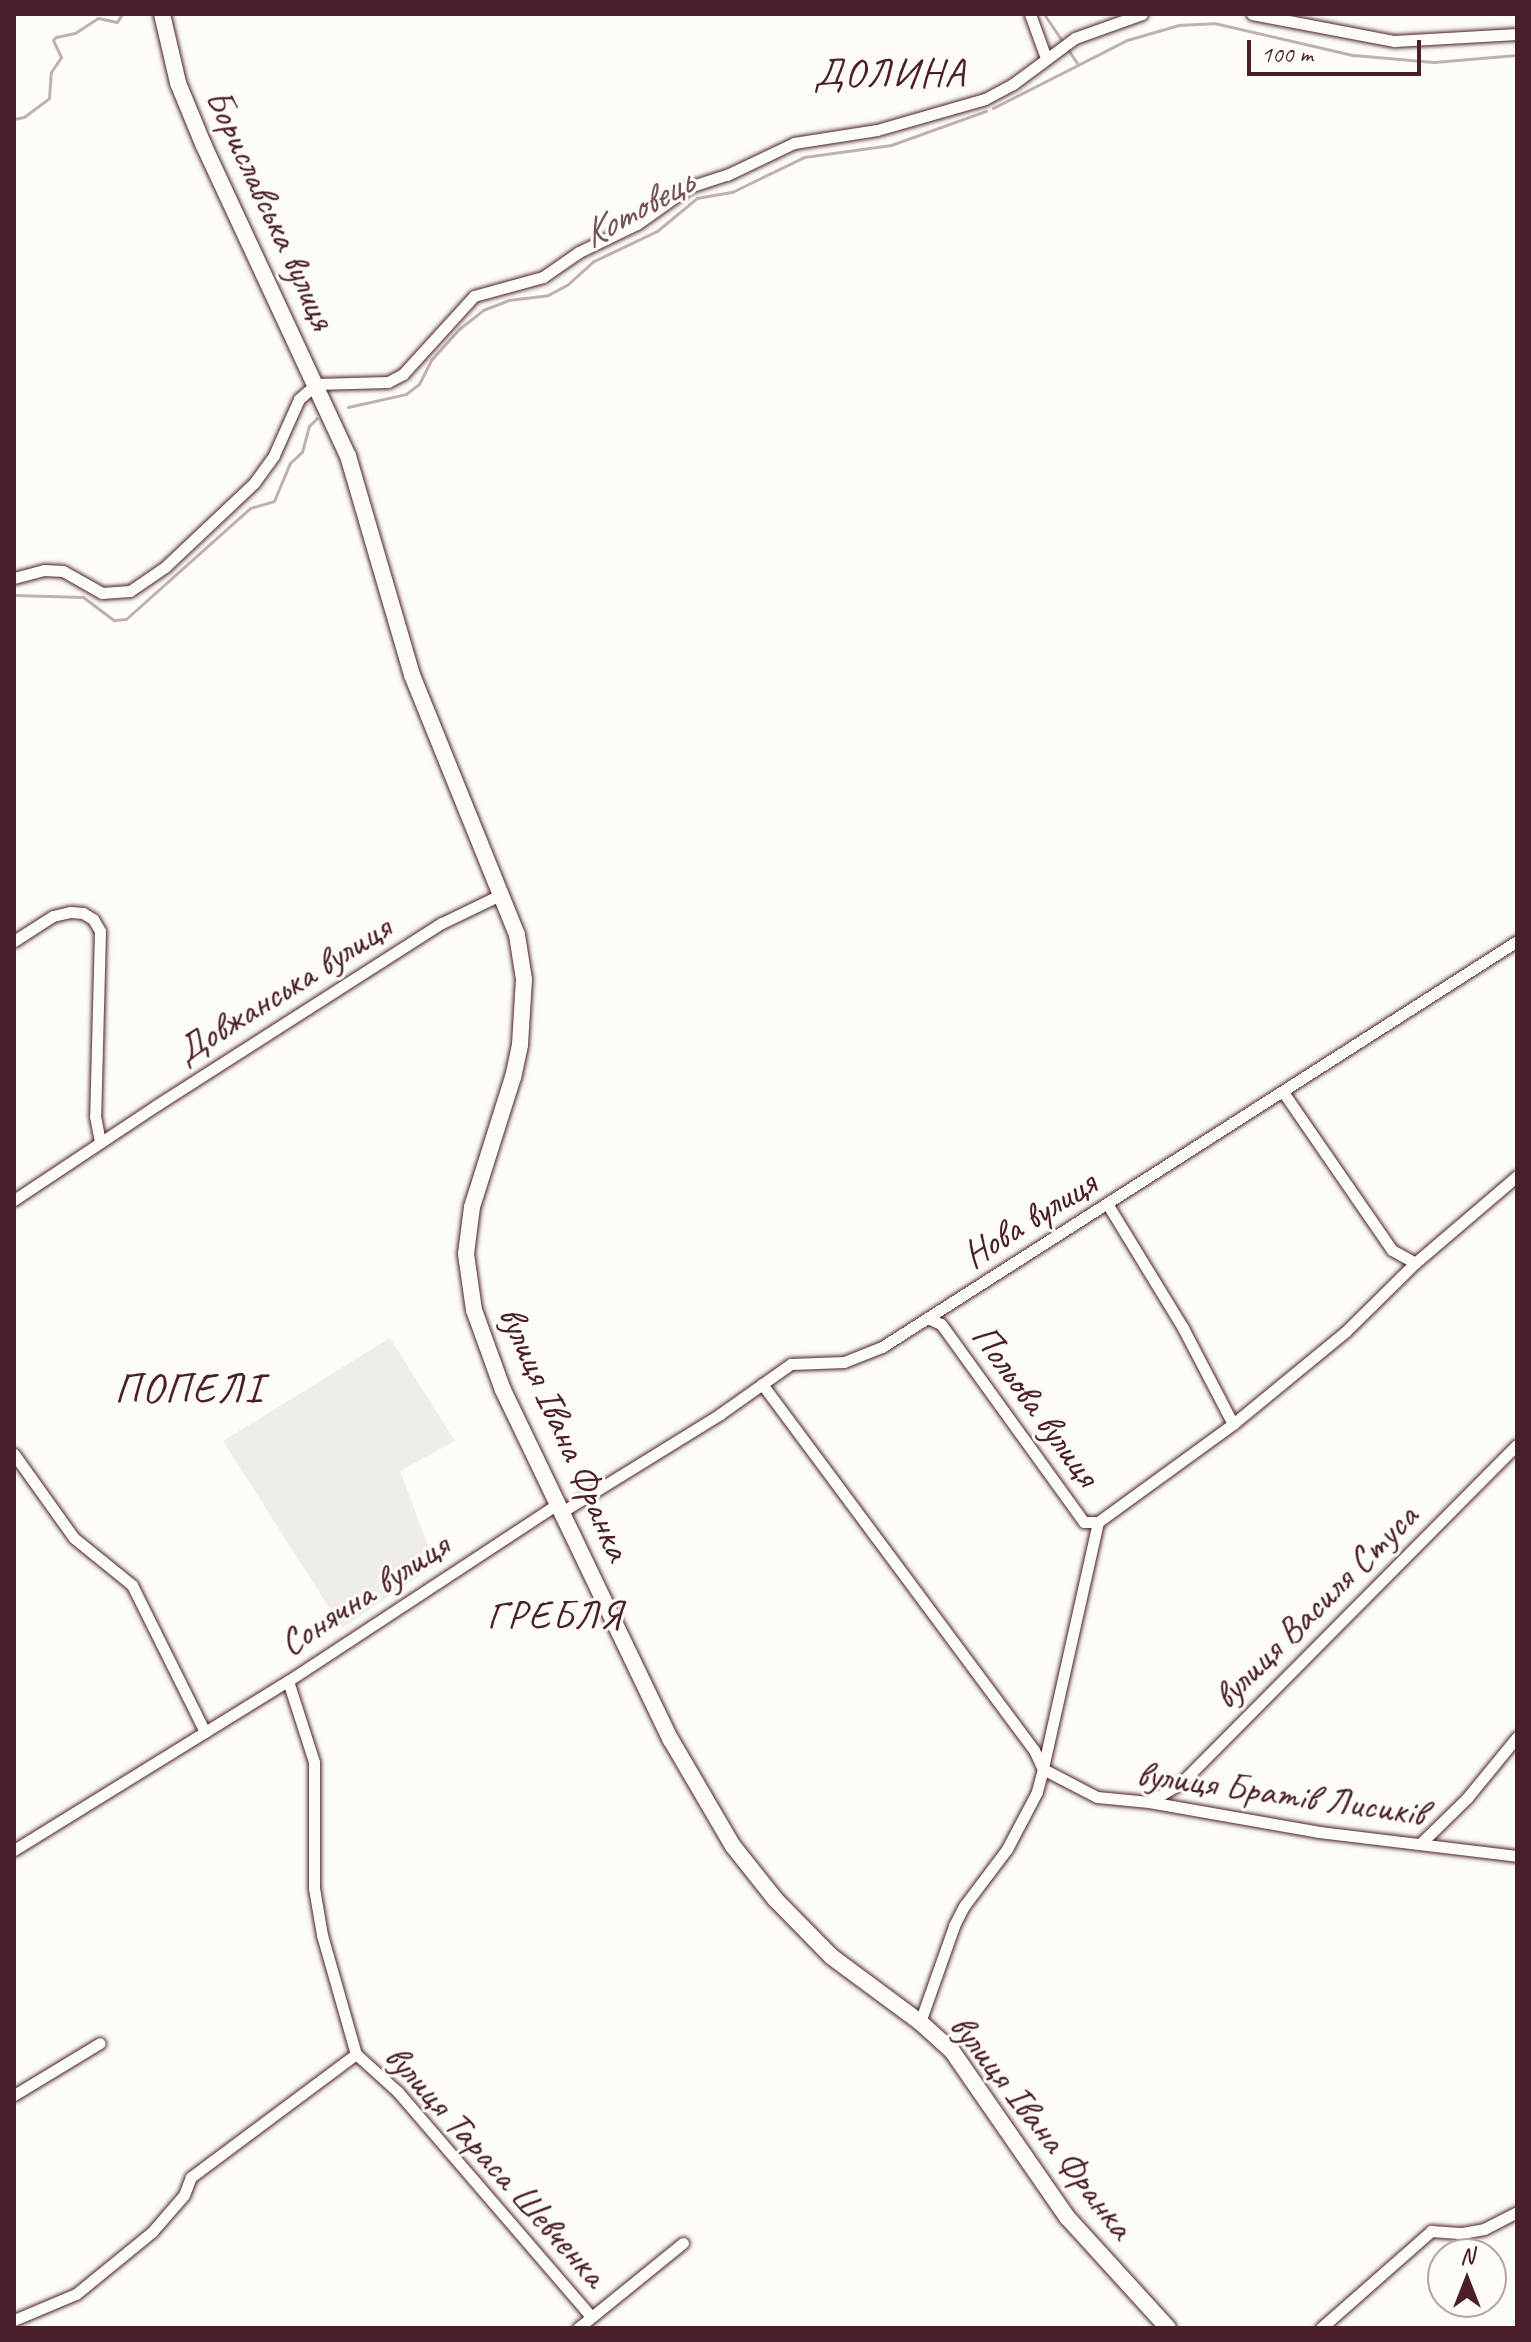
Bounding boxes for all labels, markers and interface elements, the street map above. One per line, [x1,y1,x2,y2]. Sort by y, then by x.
scale bar [1251,24,1425,74]
text: 100 m [1261,39,1313,69]
district label: ДОЛИНА [815,49,965,97]
street label: Бориславська вулиця [195,81,347,337]
water label: Котовець [573,158,701,258]
street label: Довжанська вулиця [167,905,399,1073]
street label: Нова вулиця [953,1160,1105,1278]
street label: вулиця Івана Франка [489,1299,641,1567]
street label: Польова вулиця [962,1315,1110,1495]
district label: ПОПЕЛІ [115,1364,263,1414]
street label: вулиця Василя Стуса [1204,1495,1426,1717]
street label: Сонячна вулиця [271,1522,457,1666]
district label: ГРЕБЛЯ [487,1591,623,1639]
street label: вулиця Братів Лисиків [1134,1750,1428,1836]
street label: вулиця Івана Франка [940,2004,1144,2248]
street label: вулиця Тараса Шевченка [374,2033,618,2297]
north arrow [1427,2238,1507,2318]
text: N [1460,2242,1474,2270]

